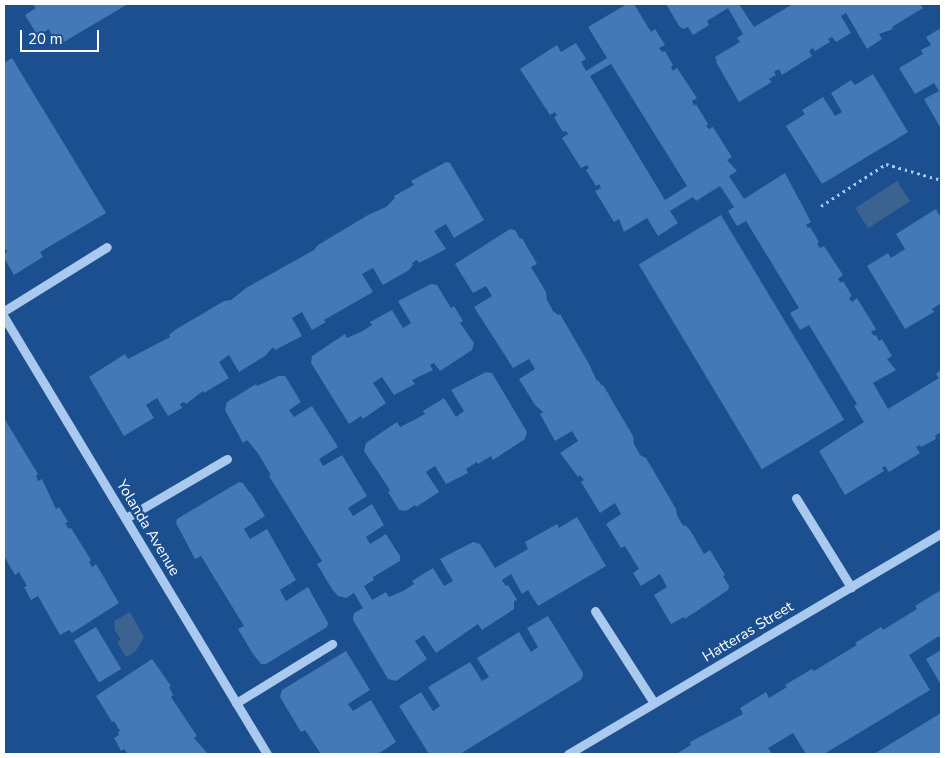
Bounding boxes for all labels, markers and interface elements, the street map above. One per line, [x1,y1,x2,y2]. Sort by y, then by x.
scale bar [22,20,101,52]
text: 20 m [28,29,63,49]
street label: Yolanda Avenue [112,477,184,579]
street label: Hatteras Street [699,598,797,666]

